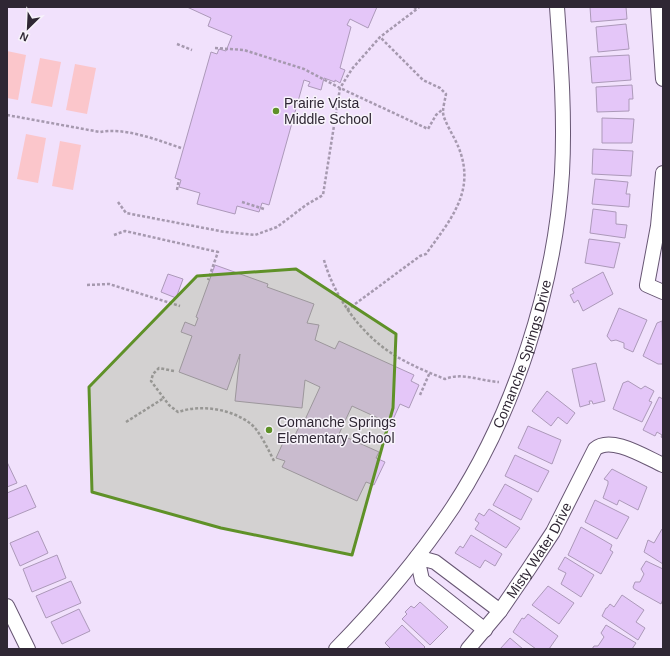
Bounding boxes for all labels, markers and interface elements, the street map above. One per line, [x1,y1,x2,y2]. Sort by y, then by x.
north arrow [8,8,48,48]
text: N [18,30,30,44]
place label: Prairie Vista Middle School [284,95,372,127]
marker: Prairie Vista Middle School [271,106,281,116]
street label: Comanche Springs Drive [489,278,554,431]
place label: Comanche Springs Elementary School [277,414,396,446]
marker: Comanche Springs Elementary School [264,425,274,435]
street label: Misty Water Drive [503,499,575,601]

